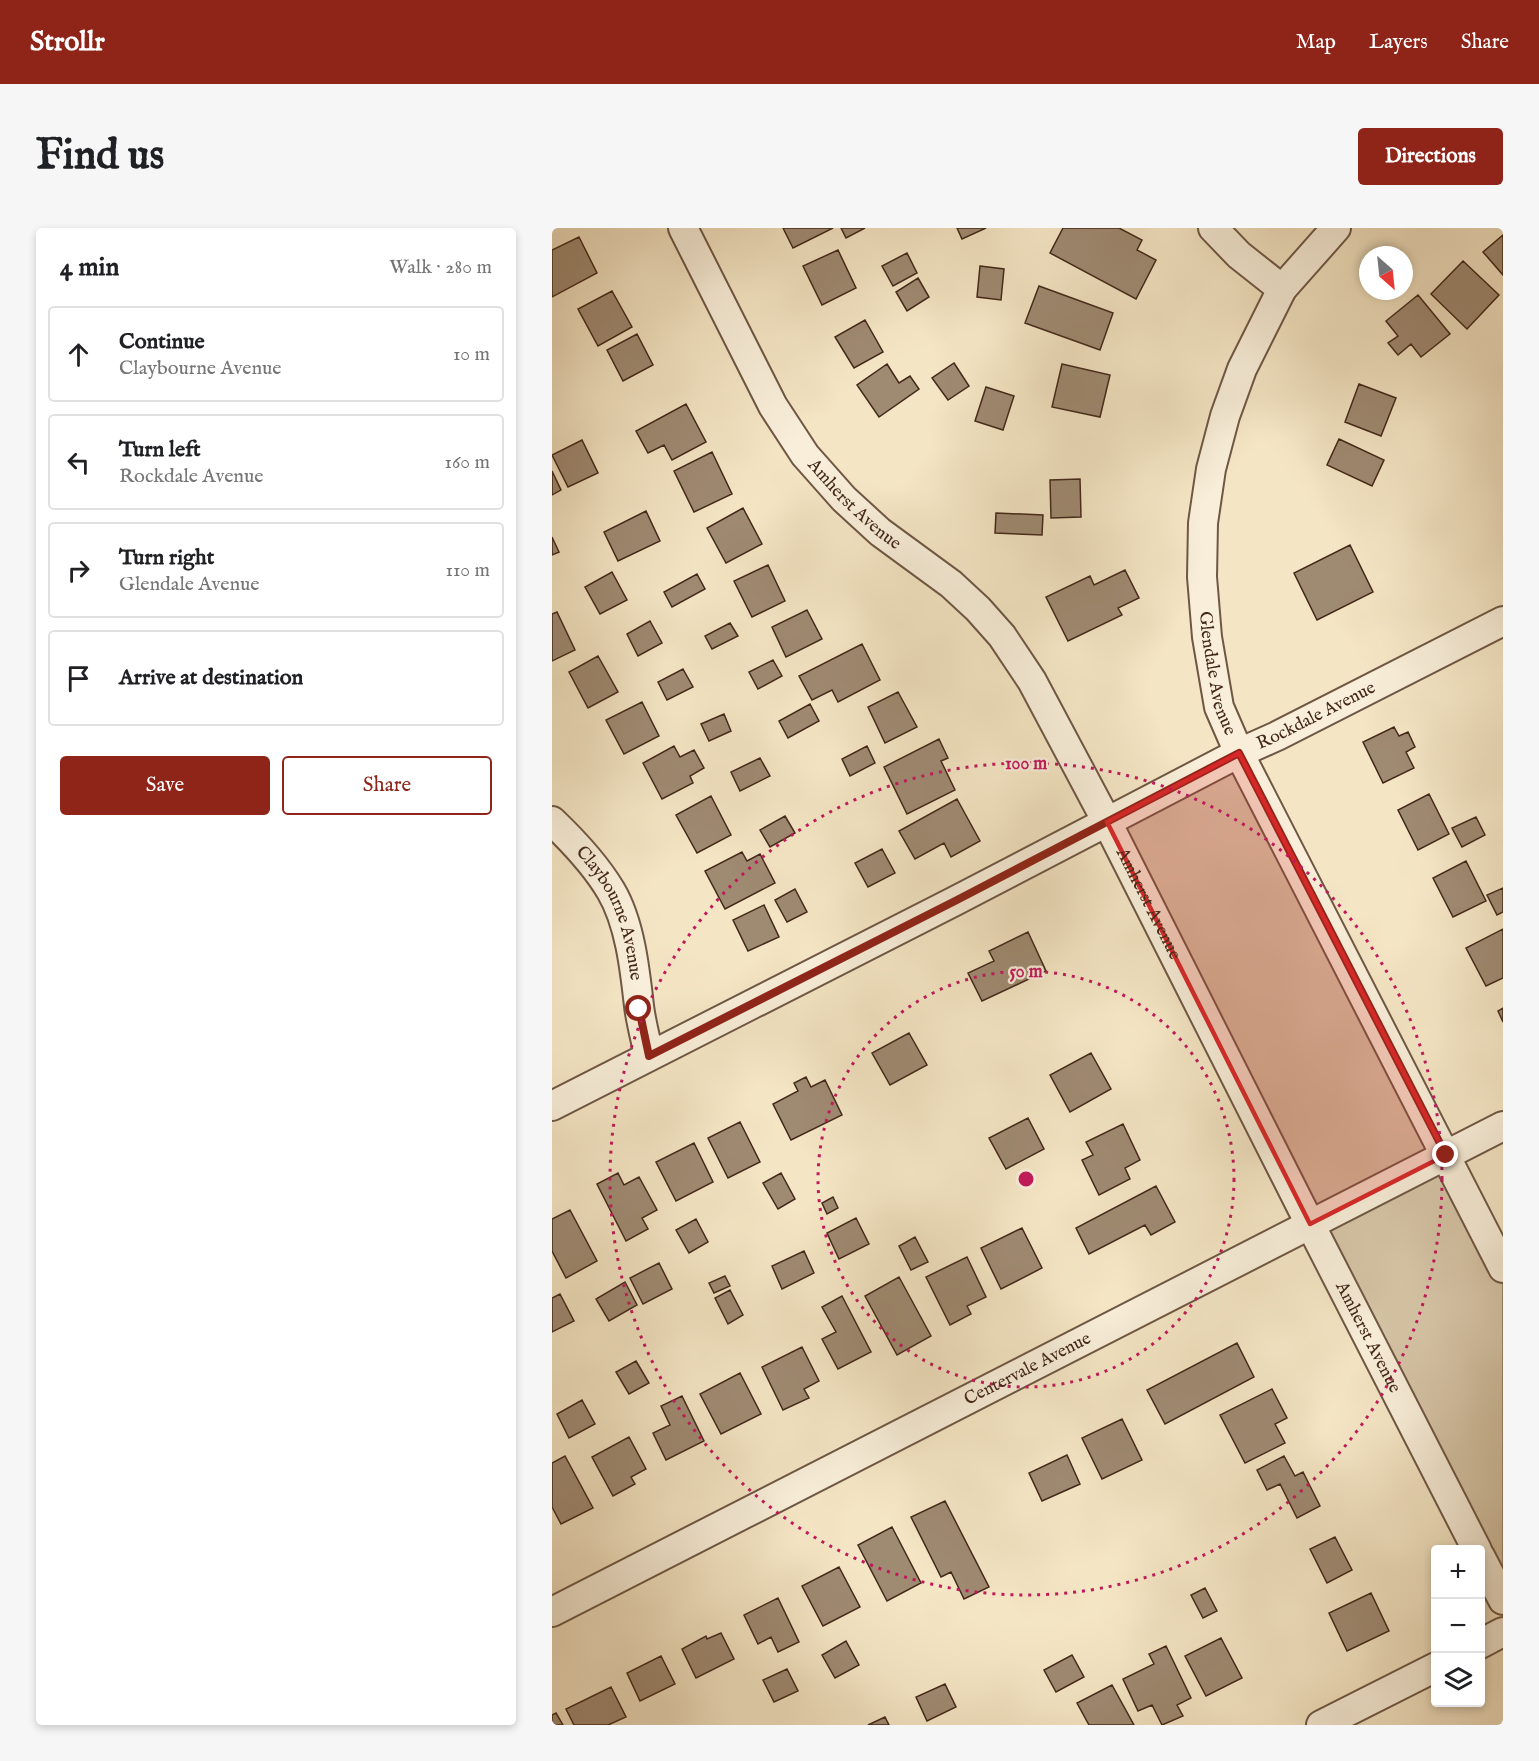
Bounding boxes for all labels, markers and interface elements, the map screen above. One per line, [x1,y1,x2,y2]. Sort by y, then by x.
text: Strollr [30,25,105,60]
text: Map [1296,29,1336,56]
text: Layers [1369,29,1428,56]
text: Share [1461,29,1509,56]
button: Directions [1358,128,1503,185]
text: Find us [36,130,164,183]
north arrow [1359,246,1413,300]
text: 4 min [60,251,119,284]
text: Walk · 280 m [389,255,492,280]
text: Continue [119,328,205,356]
icon: ahead [62,338,95,371]
text: 10 m [453,342,490,367]
text: Claybourne Avenue [119,356,282,381]
text: Turn left [119,436,201,464]
icon: left [62,446,95,479]
text: 160 m [444,450,490,475]
street label: Amherst Avenue [802,453,906,555]
text: Rockdale Avenue [119,464,263,489]
text: Turn right [119,544,214,572]
icon: right [62,554,95,587]
text: 110 m [446,558,490,583]
text: Glendale Avenue [119,572,259,597]
street label: Glendale Avenue [1193,610,1241,739]
icon: arrive [62,662,95,695]
text: Arrive at destination [119,664,303,692]
street label: Rockdale Avenue [1253,676,1379,755]
text: 100 m [1005,753,1047,776]
button: Save [60,756,270,815]
button: Share [282,756,492,815]
street label: Claybourne Avenue [571,841,647,982]
street label: Amherst Avenue [1110,843,1186,963]
text: 50 m [1009,961,1043,984]
route start [625,995,651,1021]
route end [1432,1141,1458,1167]
centre of rings [1016,1169,1036,1189]
street label: Amherst Avenue [1330,1277,1406,1397]
street label: Centervale Avenue [960,1327,1095,1411]
map controls [1431,1545,1485,1707]
button: + [1431,1545,1485,1599]
button: − [1431,1599,1485,1653]
button: layers [1431,1653,1485,1707]

